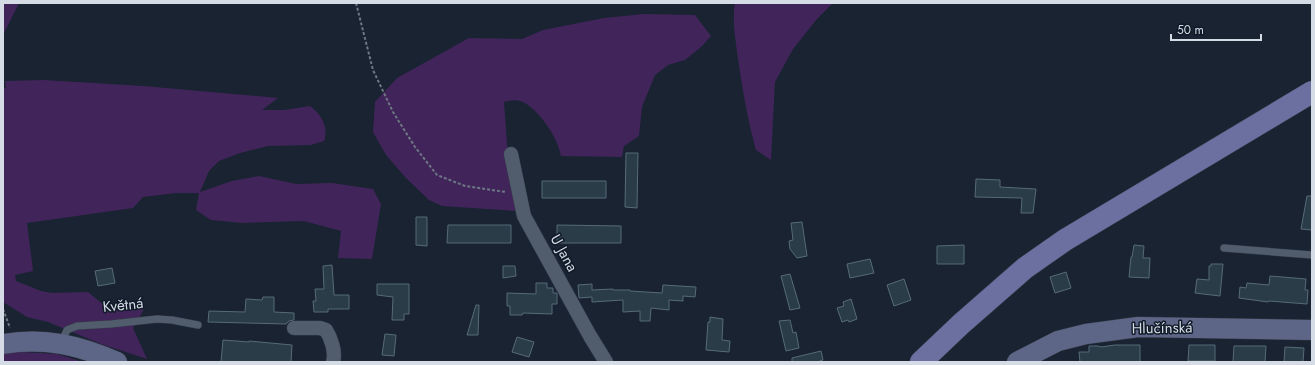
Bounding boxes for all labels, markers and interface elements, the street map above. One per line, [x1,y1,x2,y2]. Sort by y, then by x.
scale bar [1171,16,1261,42]
text: 50 m [1177,21,1204,39]
street label: U Jana [545,230,583,276]
street label: Květná [102,292,144,318]
street label: Hlučínská [1131,316,1193,340]

